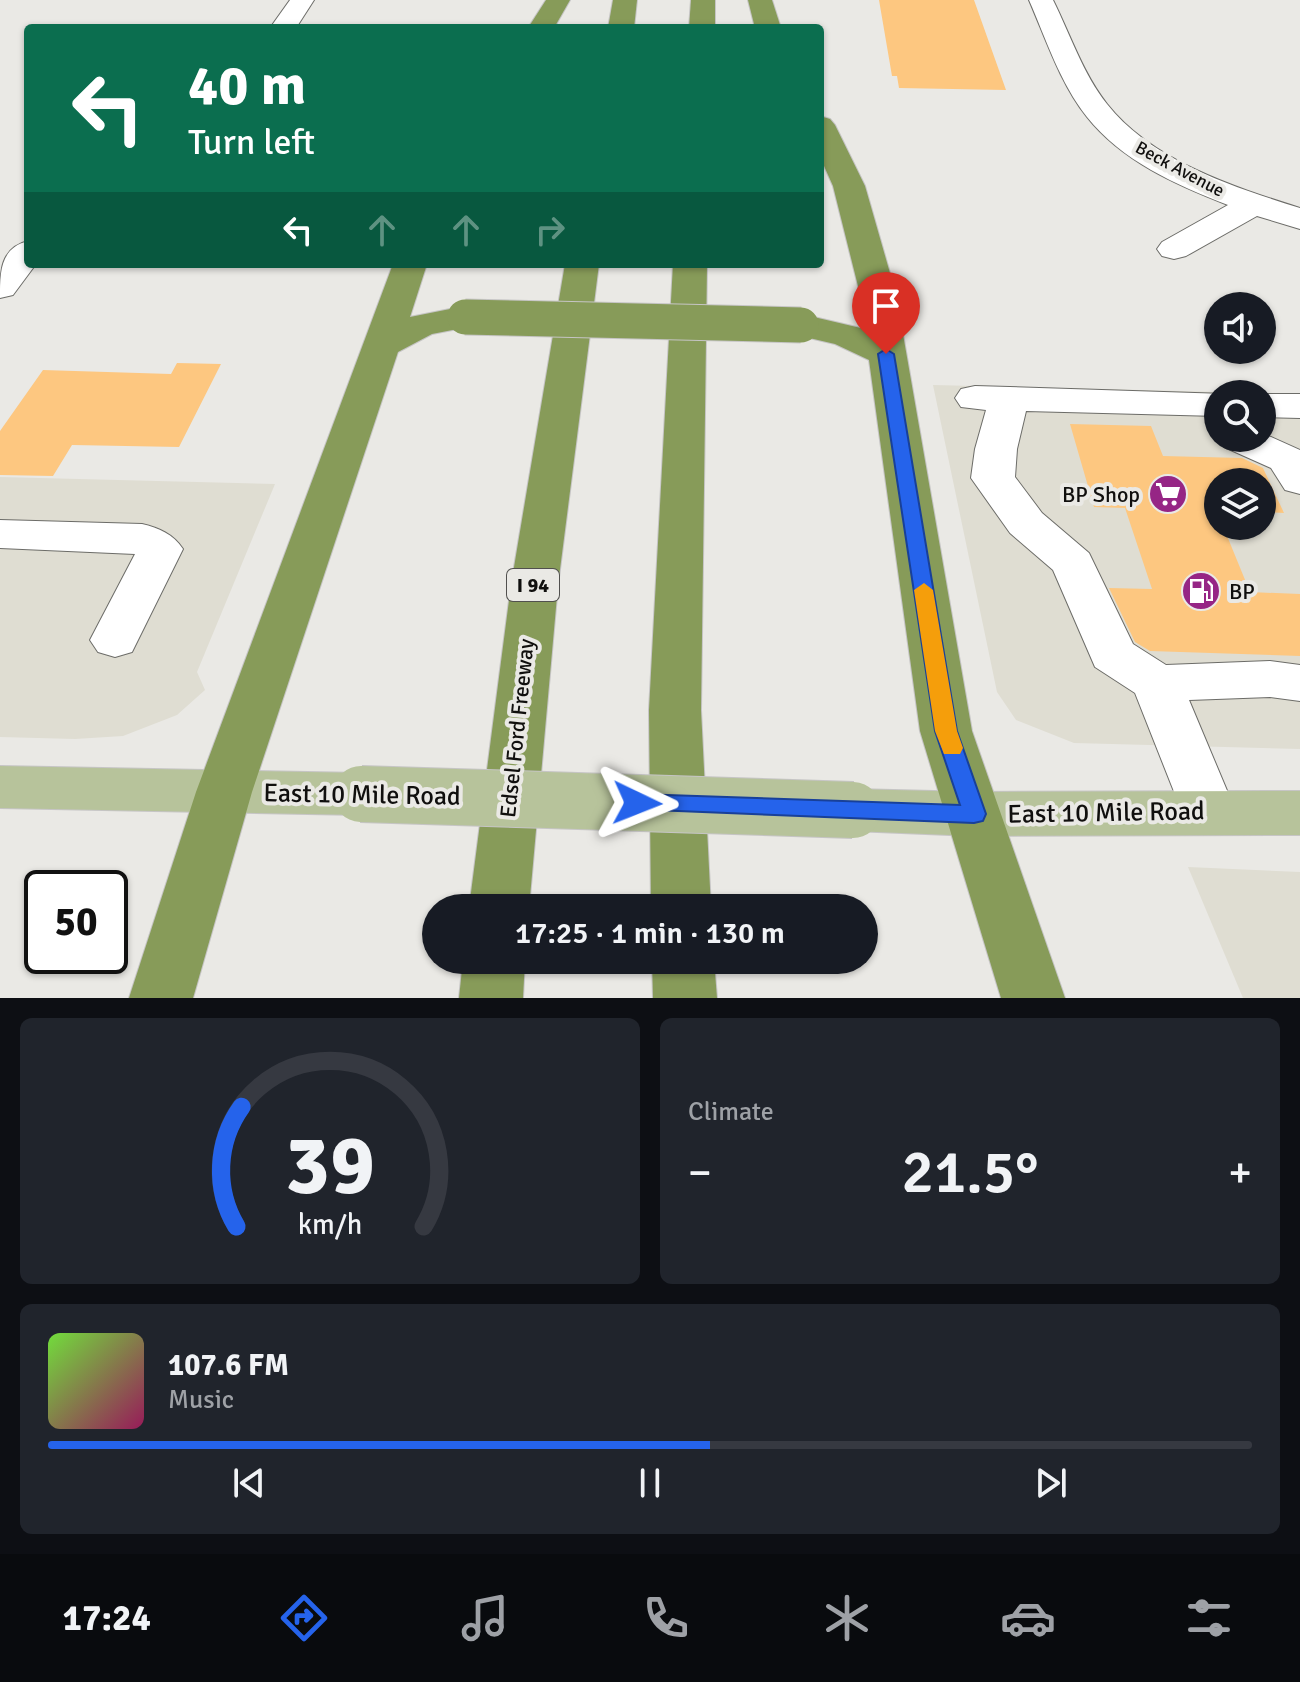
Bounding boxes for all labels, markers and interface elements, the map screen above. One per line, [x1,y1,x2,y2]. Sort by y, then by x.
text: 40 m [188,51,306,120]
icon: left [56,56,160,160]
text: Turn left [188,120,315,165]
street label: Beck Avenue [1132,136,1228,202]
icon: left [276,208,320,252]
icon: ahead [360,208,404,252]
icon: ahead [444,208,488,252]
icon: right [528,208,572,252]
pin [852,272,920,354]
icon: arrive [864,284,908,328]
map controls [1204,292,1276,540]
button: sound [1204,292,1276,364]
button: search [1204,380,1276,452]
button: layers [1204,468,1276,540]
supermarket icon: BP Shop [1147,473,1189,515]
place label: BP Shop [1062,481,1140,508]
road number: I 94 [507,569,559,601]
fuel station icon: BP [1180,570,1222,612]
place label: BP [1229,578,1255,605]
street label: Edsel Ford Freeway [494,637,540,819]
position arrow [595,761,679,845]
street label: East 10 Mile Road [263,777,461,813]
street label: East 10 Mile Road [1007,795,1205,831]
speed limit sign: 50 [24,870,128,974]
text: 17:25 · 1 min · 130 m [515,915,785,952]
text: Climate [688,1096,774,1128]
text: 39 [285,1115,375,1217]
text: 21.5° [902,1136,1038,1210]
text: − [688,1146,712,1200]
text: + [1228,1146,1252,1200]
text: km/h [298,1207,362,1242]
text: 107.6 FM [168,1347,289,1384]
text: Music [168,1384,234,1416]
icon: previous [227,1461,271,1505]
icon: pause [628,1461,672,1505]
icon: next [1029,1461,1073,1505]
icon: directions [276,1590,332,1646]
icon: music [457,1590,513,1646]
icon: phone [638,1590,694,1646]
icon: climate [819,1590,875,1646]
icon: car [1000,1590,1056,1646]
icon: filters [1181,1590,1237,1646]
text: 17:24 [63,1596,151,1641]

